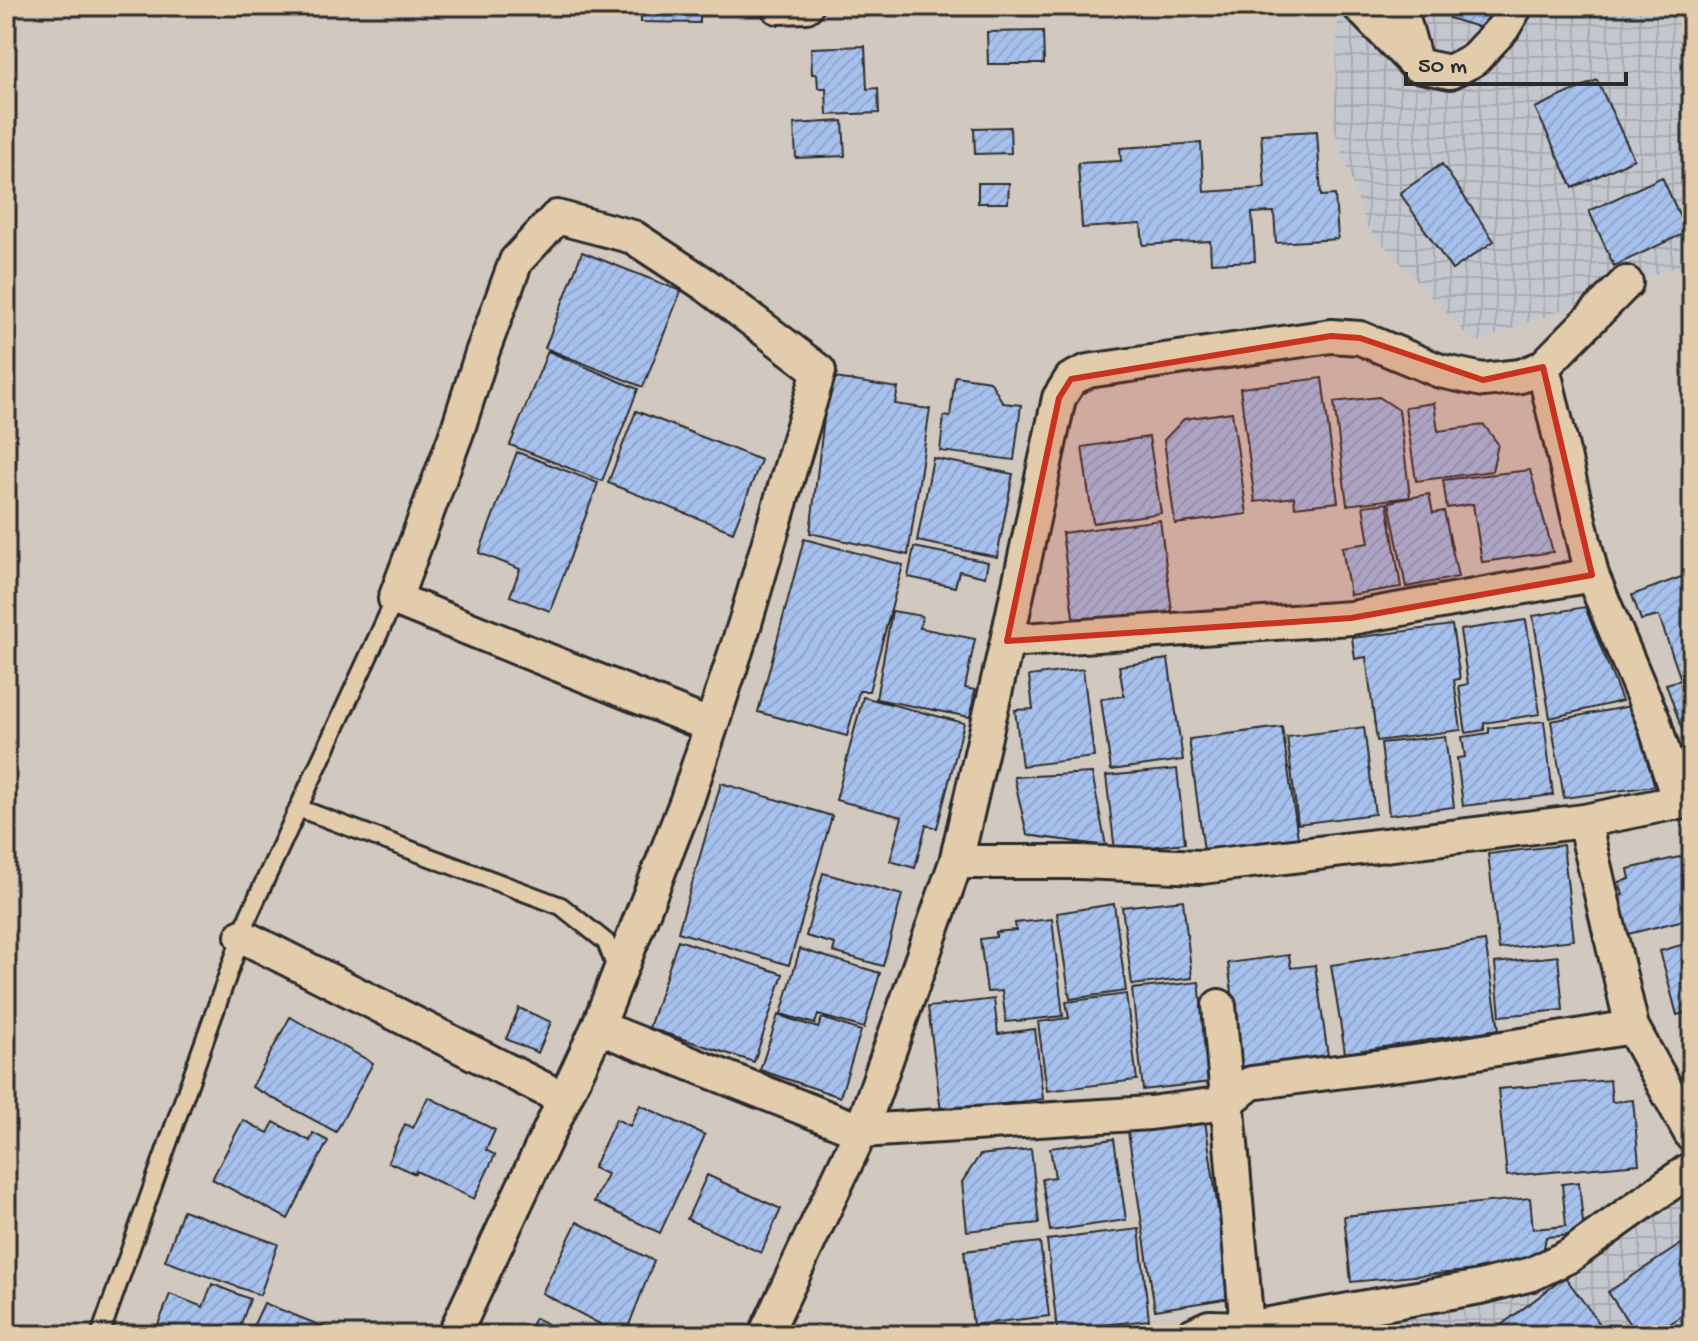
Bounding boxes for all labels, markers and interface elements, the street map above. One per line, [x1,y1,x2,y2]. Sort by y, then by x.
scale bar [1406,36,1626,86]
text: 50 m [1418,53,1467,82]

